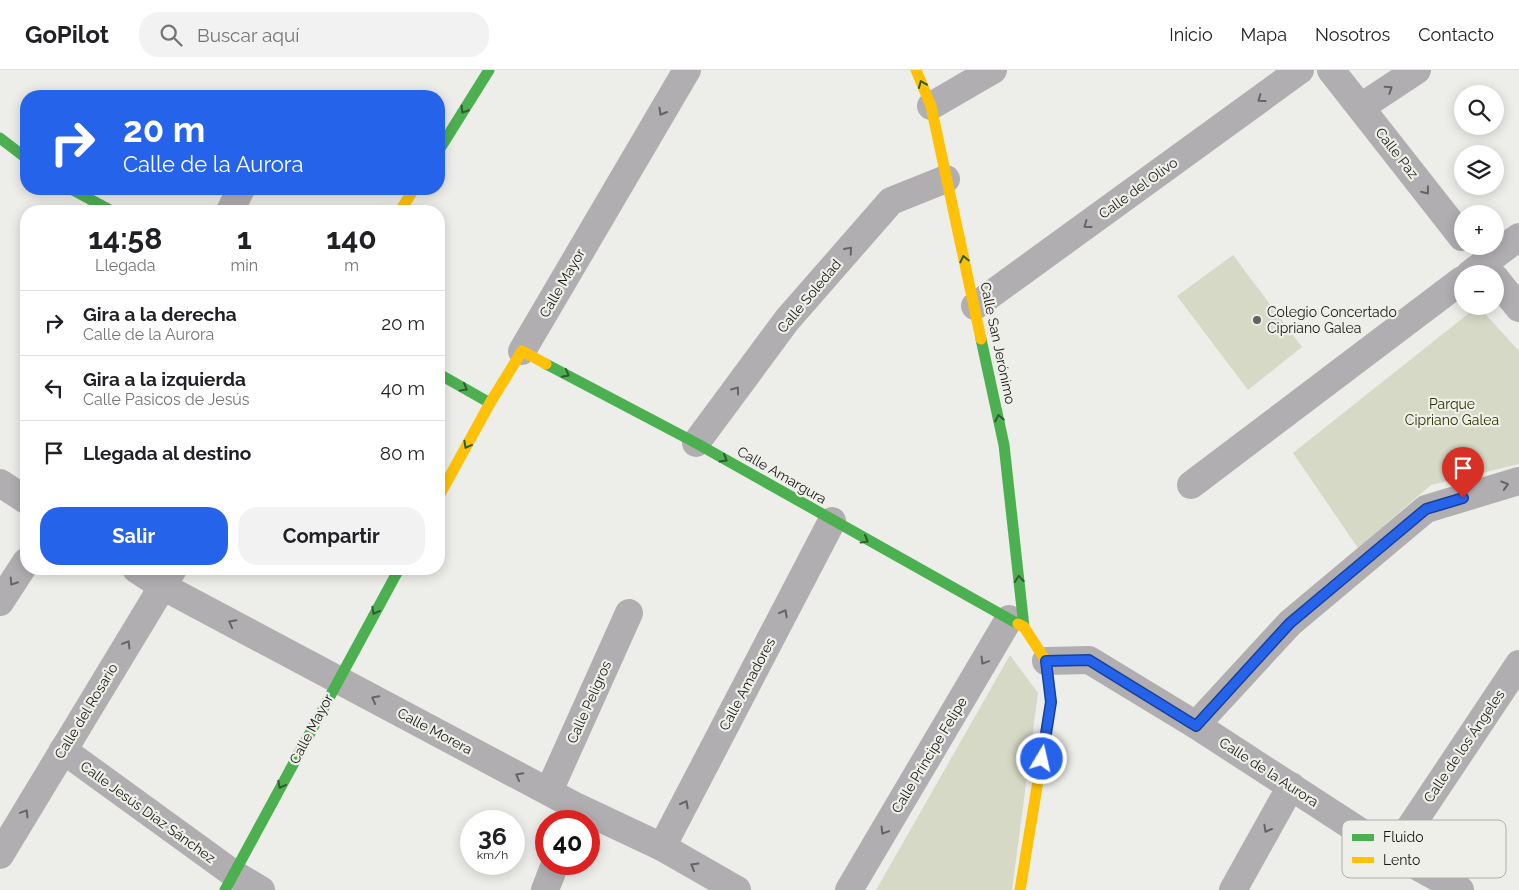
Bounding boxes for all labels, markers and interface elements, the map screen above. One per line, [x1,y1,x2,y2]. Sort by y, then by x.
search box [139,12,489,57]
text: GoPilot [25,20,109,49]
icon: search [157,21,185,49]
text: Buscar aquí [197,24,299,46]
text: Inicio [1169,24,1213,45]
text: Mapa [1241,24,1287,45]
text: Nosotros [1315,24,1390,45]
text: Contacto [1418,24,1494,45]
one-way arrow [918,81,928,89]
one-way arrow [1384,85,1393,95]
map controls [1454,85,1504,315]
button: search [1454,85,1504,135]
one-way arrow [1258,93,1267,101]
one-way arrow [461,104,470,114]
one-way arrow [659,107,669,116]
text: 20 m [123,109,205,150]
icon: right [40,110,105,175]
street label: Calle Paz [1372,125,1422,182]
button: layers [1454,145,1504,195]
text: Calle de la Aurora [123,151,304,177]
street label: Calle del Olivo [1096,154,1180,222]
one-way arrow [1421,185,1429,194]
button: + [1454,205,1504,255]
one-way arrow [1083,219,1093,228]
text: 14:58 [88,221,162,256]
text: 1 [237,221,252,256]
text: 140 [326,221,377,256]
street label: Calle Mayor [536,246,588,320]
one-way arrow [843,246,852,255]
one-way arrow [959,255,970,264]
text: Llegada [95,256,155,275]
text: min [231,256,258,275]
text: m [344,256,359,275]
street label: Calle Soledad [774,256,844,336]
button: − [1454,265,1504,315]
street label: Calle San Jerónimo [977,281,1019,405]
text: Gira a la derecha [83,303,237,325]
place label: Colegio Concertado Cipriano Galea [1267,304,1397,336]
icon: right [40,309,68,337]
text: 20 m [381,312,425,334]
marker: Colegio Concertado Cipriano Galea [1251,314,1263,326]
text: Calle de la Aurora [83,325,214,344]
text: Gira a la izquierda [83,368,246,390]
one-way arrow [560,368,569,378]
icon: left [40,374,68,402]
text: 40 m [381,377,425,399]
one-way arrow [459,382,468,392]
one-way arrow [730,386,739,396]
text: Calle Pasicos de Jesús [83,390,250,409]
park label: Parque Cipriano Galea [1405,396,1499,428]
one-way arrow [994,413,1004,422]
icon: arrive [40,439,68,467]
one-way arrow [463,440,473,449]
text: Llegada al destino [83,442,251,464]
text: 80 m [380,442,425,464]
street label: Calle Amargura [735,443,829,507]
pin [1442,447,1484,498]
one-way arrow [719,453,728,463]
icon: arrive [1449,454,1477,482]
one-way arrow [1500,481,1508,491]
button: Salir [40,507,228,565]
button: Compartir [238,507,425,565]
one-way arrow [860,534,869,544]
one-way arrow [1014,575,1025,583]
one-way arrow [10,576,19,585]
one-way arrow [372,606,382,615]
one-way arrow [778,609,788,618]
one-way arrow [228,619,237,629]
street label: Calle Amadores [716,635,778,733]
one-way arrow [121,640,130,649]
one-way arrow [981,656,991,665]
street label: Calle Peligros [564,658,614,746]
street label: Calle del Rosario [51,660,121,762]
street label: Calle de los Ángeles [1420,686,1508,805]
street label: Calle Mayor [286,691,336,767]
street label: Calle Príncipe Felipe [888,694,970,816]
one-way arrow [372,695,381,705]
street label: Calle Morera [395,705,475,757]
position arrow [1015,732,1067,784]
street label: Calle de la Aurora [1216,734,1322,810]
street label: Calle Jesús Díaz Sánchez [77,758,219,866]
one-way arrow [515,772,524,782]
one-way arrow [277,780,287,789]
one-way arrow [678,800,688,809]
one-way arrow [18,809,28,818]
speed limit sign: 40 [535,810,600,875]
legend [1342,820,1506,878]
text: 36 [478,821,507,851]
one-way arrow [1263,824,1273,833]
one-way arrow [880,826,890,835]
text: Fluido [1383,829,1423,845]
text: km/h [477,848,508,862]
text: Lento [1383,852,1420,868]
one-way arrow [691,862,700,872]

